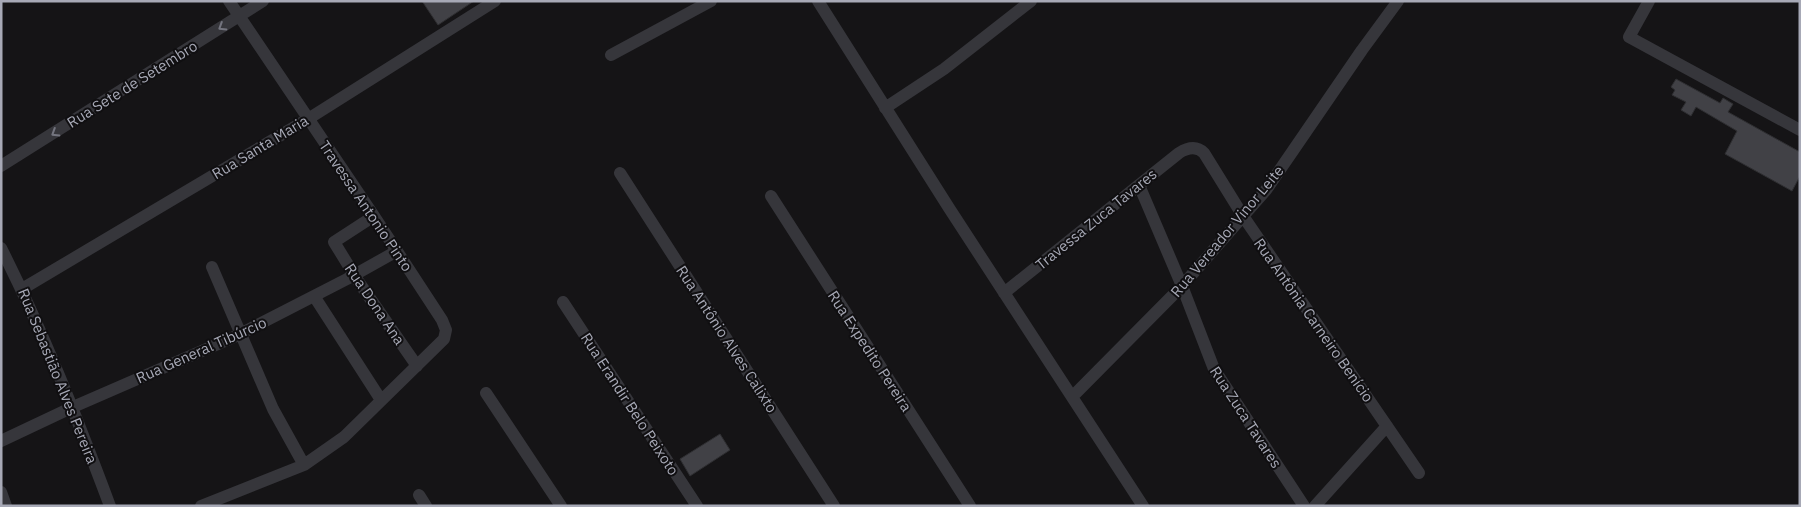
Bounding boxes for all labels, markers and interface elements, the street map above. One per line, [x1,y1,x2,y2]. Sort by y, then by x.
one-way arrow [218,21,227,31]
street label: Rua Sete de Setembro [63,36,201,132]
street label: Rua Santa Maria [208,111,312,183]
one-way arrow [51,126,60,136]
street label: Travessa Antonio Pinto [315,137,417,275]
street label: Rua Vereador Vinor Leite [1166,161,1288,301]
street label: Travessa Zuca Tavares [1031,164,1161,274]
street label: Rua Antônia Carneiro Benício [1250,234,1378,406]
street label: Rua Dona Ana [341,260,409,348]
street label: Rua Antônio Alves Calixto [672,262,782,416]
street label: Rua Sebastião Alves Pereira [14,286,102,466]
street label: Rua Expedito Pereira [824,287,916,415]
street label: Rua General Tibúrcio [133,313,269,387]
street label: Rua Erandir Belo Peixoto [577,329,683,479]
street label: Rua Zuca Tavares [1206,363,1286,471]

